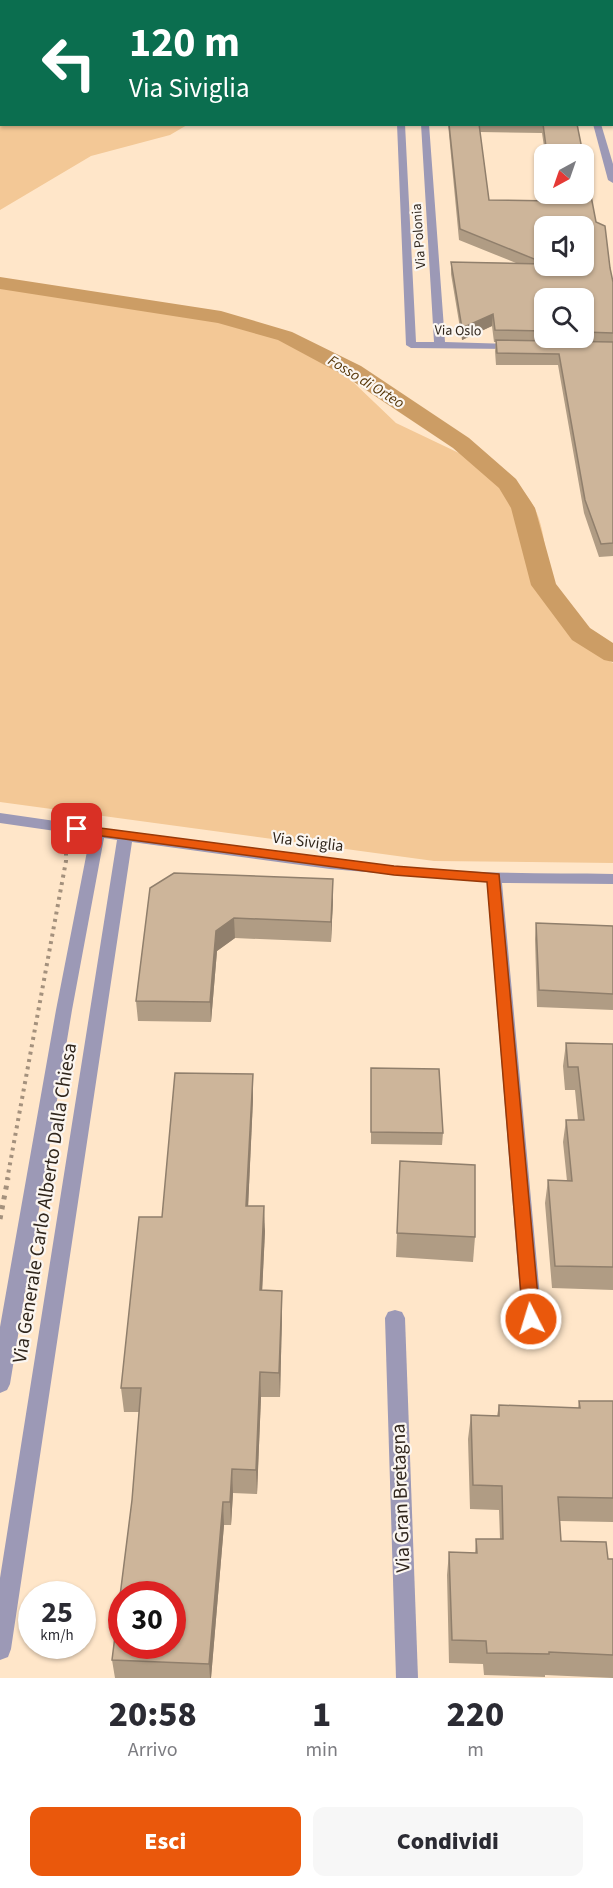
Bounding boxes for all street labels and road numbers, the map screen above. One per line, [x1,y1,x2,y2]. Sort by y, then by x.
street label: Via Polonia [407,203,431,269]
street label: Via Oslo [434,321,482,341]
street label: Via Siviglia [271,827,345,857]
street label: Via Generale Carlo Alberto Dalla Chiesa [6,1041,84,1365]
street label: Via Gran Bretagna [384,1423,418,1573]

